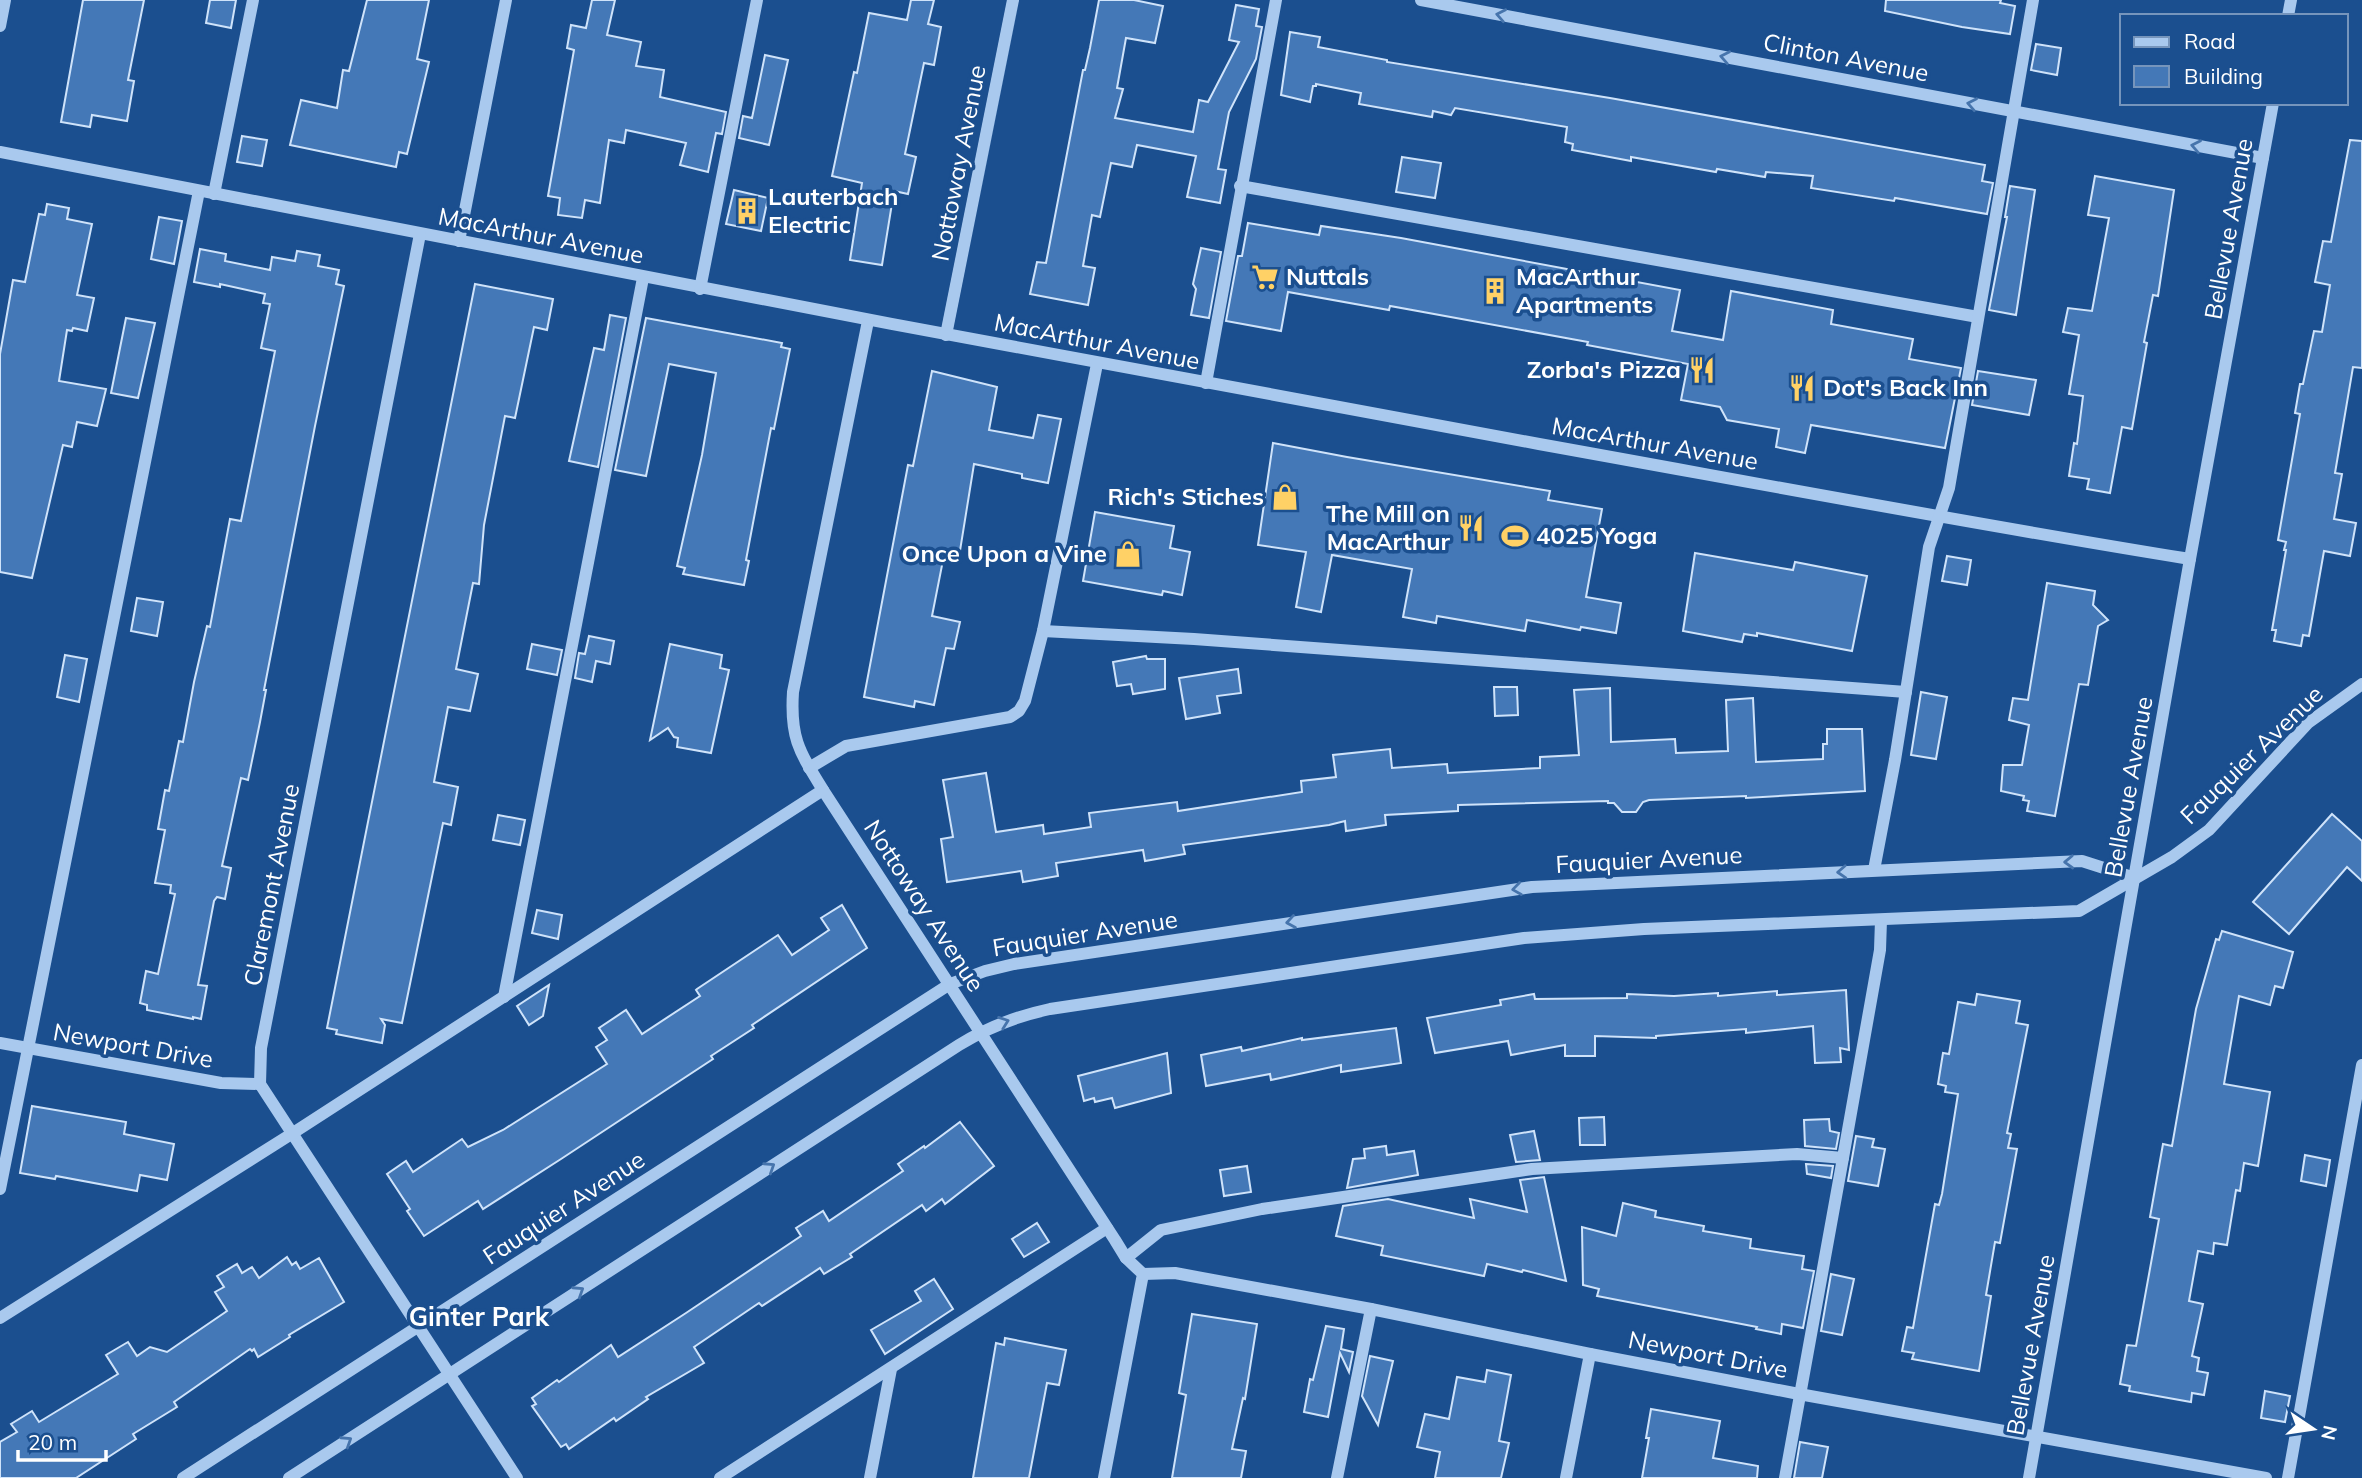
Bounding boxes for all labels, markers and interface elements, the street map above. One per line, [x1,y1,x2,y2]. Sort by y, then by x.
one-way arrow [1495,8,1507,23]
legend [2120,14,2348,105]
street label: Clinton Avenue [1761,26,1931,88]
text: Road [2184,28,2235,54]
one-way arrow [1719,50,1731,65]
street label: Nottoway Avenue [924,62,992,263]
text: Building [2184,63,2263,89]
one-way arrow [1966,97,1978,112]
street label: Bellevue Avenue [2197,136,2259,322]
one-way arrow [2190,139,2202,154]
place label: Lauterbach Electric [768,181,899,239]
building icon: Lauterbach Electric [732,196,762,226]
street label: MacArthur Avenue [436,200,647,270]
place label: Nuttals [1286,261,1369,291]
place label: MacArthur Apartments [1516,261,1653,319]
supermarket icon: Nuttals [1250,262,1280,292]
building icon: MacArthur Apartments [1480,276,1510,306]
street label: MacArthur Avenue [992,306,1203,376]
place label: Zorba's Pizza [1527,354,1681,384]
restaurant icon: Zorba's Pizza [1687,355,1717,385]
place label: Dot's Back Inn [1823,372,1988,402]
restaurant icon: Dot's Back Inn [1787,373,1817,403]
street label: MacArthur Avenue [1550,410,1761,476]
place label: Rich's Stiches [1107,481,1264,511]
shop icon: Rich's Stiches [1270,482,1300,512]
place label: The Mill on MacArthur [1326,498,1451,556]
restaurant icon: The Mill on MacArthur [1456,513,1486,543]
place label: 4025 Yoga [1536,520,1657,550]
sports icon: 4025 Yoga [1500,521,1530,551]
place label: Once Upon a Vine [902,538,1107,568]
shop icon: Once Upon a Vine [1113,539,1143,569]
street label: Fauquier Avenue [2174,679,2329,830]
street label: Bellevue Avenue [2097,694,2159,880]
street label: Claremont Avenue [237,781,305,988]
street label: Nottoway Avenue [858,814,992,997]
street label: Fauquier Avenue [1555,839,1743,879]
one-way arrow [2063,854,2074,869]
one-way arrow [1836,864,1847,879]
one-way arrow [1511,882,1522,897]
street label: Fauquier Avenue [990,904,1179,962]
one-way arrow [1286,915,1297,930]
street label: Newport Drive [51,1016,215,1074]
one-way arrow [998,1016,1010,1030]
street label: Fauquier Avenue [477,1144,650,1271]
one-way arrow [762,1163,775,1176]
street label: Bellevue Avenue [1999,1252,2061,1438]
one-way arrow [571,1286,584,1299]
district label: Ginter Park [409,1300,550,1333]
street label: Newport Drive [1626,1324,1790,1384]
north arrow [2278,1394,2348,1464]
scale bar [18,1418,105,1462]
text: N [2316,1423,2343,1443]
text: 20 m [28,1429,77,1455]
one-way arrow [339,1436,352,1449]

